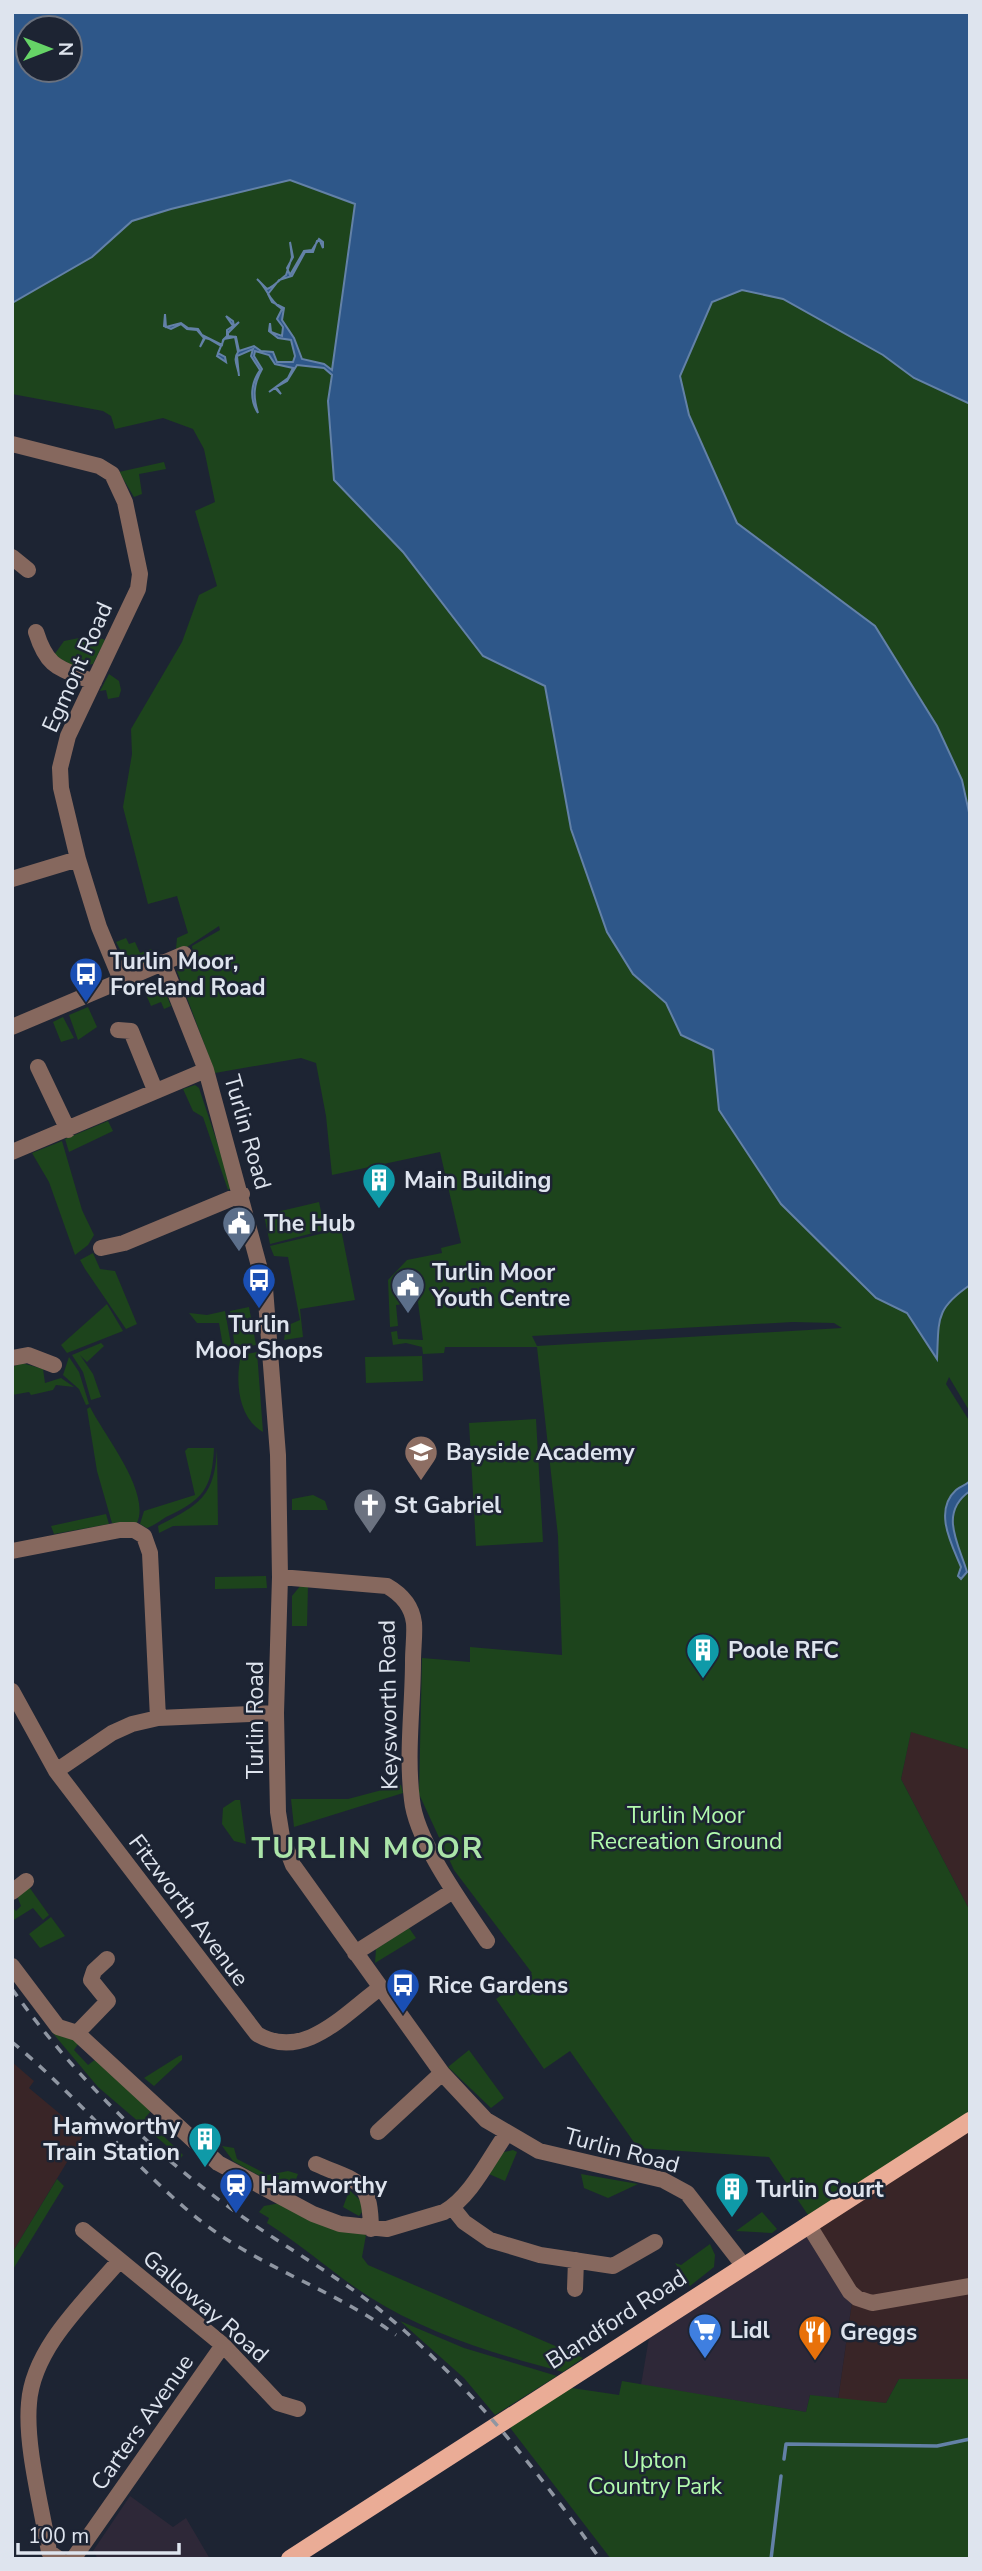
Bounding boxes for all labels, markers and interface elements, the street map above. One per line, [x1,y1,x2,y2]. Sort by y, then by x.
north arrow [14,14,84,84]
text: N [52,42,78,56]
street label: Egmont Road [35,597,120,737]
place label: Turlin Moor, Foreland Road [110,946,266,1003]
bus stop icon: Turlin Moor, Foreland Road [67,955,105,1004]
street label: Turlin Road [216,1071,279,1193]
building icon: Main Building [360,1161,398,1210]
place label: Main Building [404,1165,551,1196]
public building icon: The Hub [220,1204,258,1253]
place label: The Hub [264,1208,355,1239]
place label: Turlin Moor Youth Centre [431,1257,570,1314]
bus stop icon: Turlin Moor Shops [240,1261,278,1310]
public building icon: Turlin Moor Youth Centre [389,1266,427,1315]
place label: Turlin Moor Shops [195,1309,323,1366]
school or university icon: Bayside Academy [402,1433,440,1482]
place label: Bayside Academy [446,1437,635,1468]
church icon: St Gabriel [351,1486,389,1535]
place label: St Gabriel [394,1490,502,1521]
street label: Keysworth Road [372,1620,405,1790]
building icon: Poole RFC [684,1631,722,1680]
place label: Poole RFC [728,1635,839,1666]
street label: Turlin Road [240,1661,271,1779]
park label: Turlin Moor Recreation Ground [590,1800,782,1857]
street label: Fitzworth Avenue [121,1828,256,1993]
district label: TURLIN MOOR [252,1828,484,1869]
bus stop icon: Rice Gardens [384,1966,422,2015]
place label: Rice Gardens [428,1970,568,2001]
place label: Hamworthy Train Station [43,2111,181,2168]
building icon: Hamworthy Train Station [186,2120,224,2169]
street label: Turlin Road [561,2120,683,2181]
station icon: Hamworthy [217,2166,255,2215]
place label: Hamworthy [260,2170,388,2201]
building icon: Turlin Court [713,2170,751,2219]
place label: Turlin Court [756,2174,884,2205]
street label: Galloway Road [136,2243,275,2370]
street label: Blandford Road [540,2262,693,2377]
supermarket icon: Lidl [686,2311,724,2360]
restaurant icon: Greggs [796,2313,834,2362]
place label: Lidl [730,2315,771,2346]
place label: Greggs [840,2317,917,2348]
street label: Carters Avenue [84,2348,201,2497]
park label: Upton Country Park [588,2445,723,2502]
scale bar [18,2512,178,2556]
text: 100 m [28,2522,89,2550]

